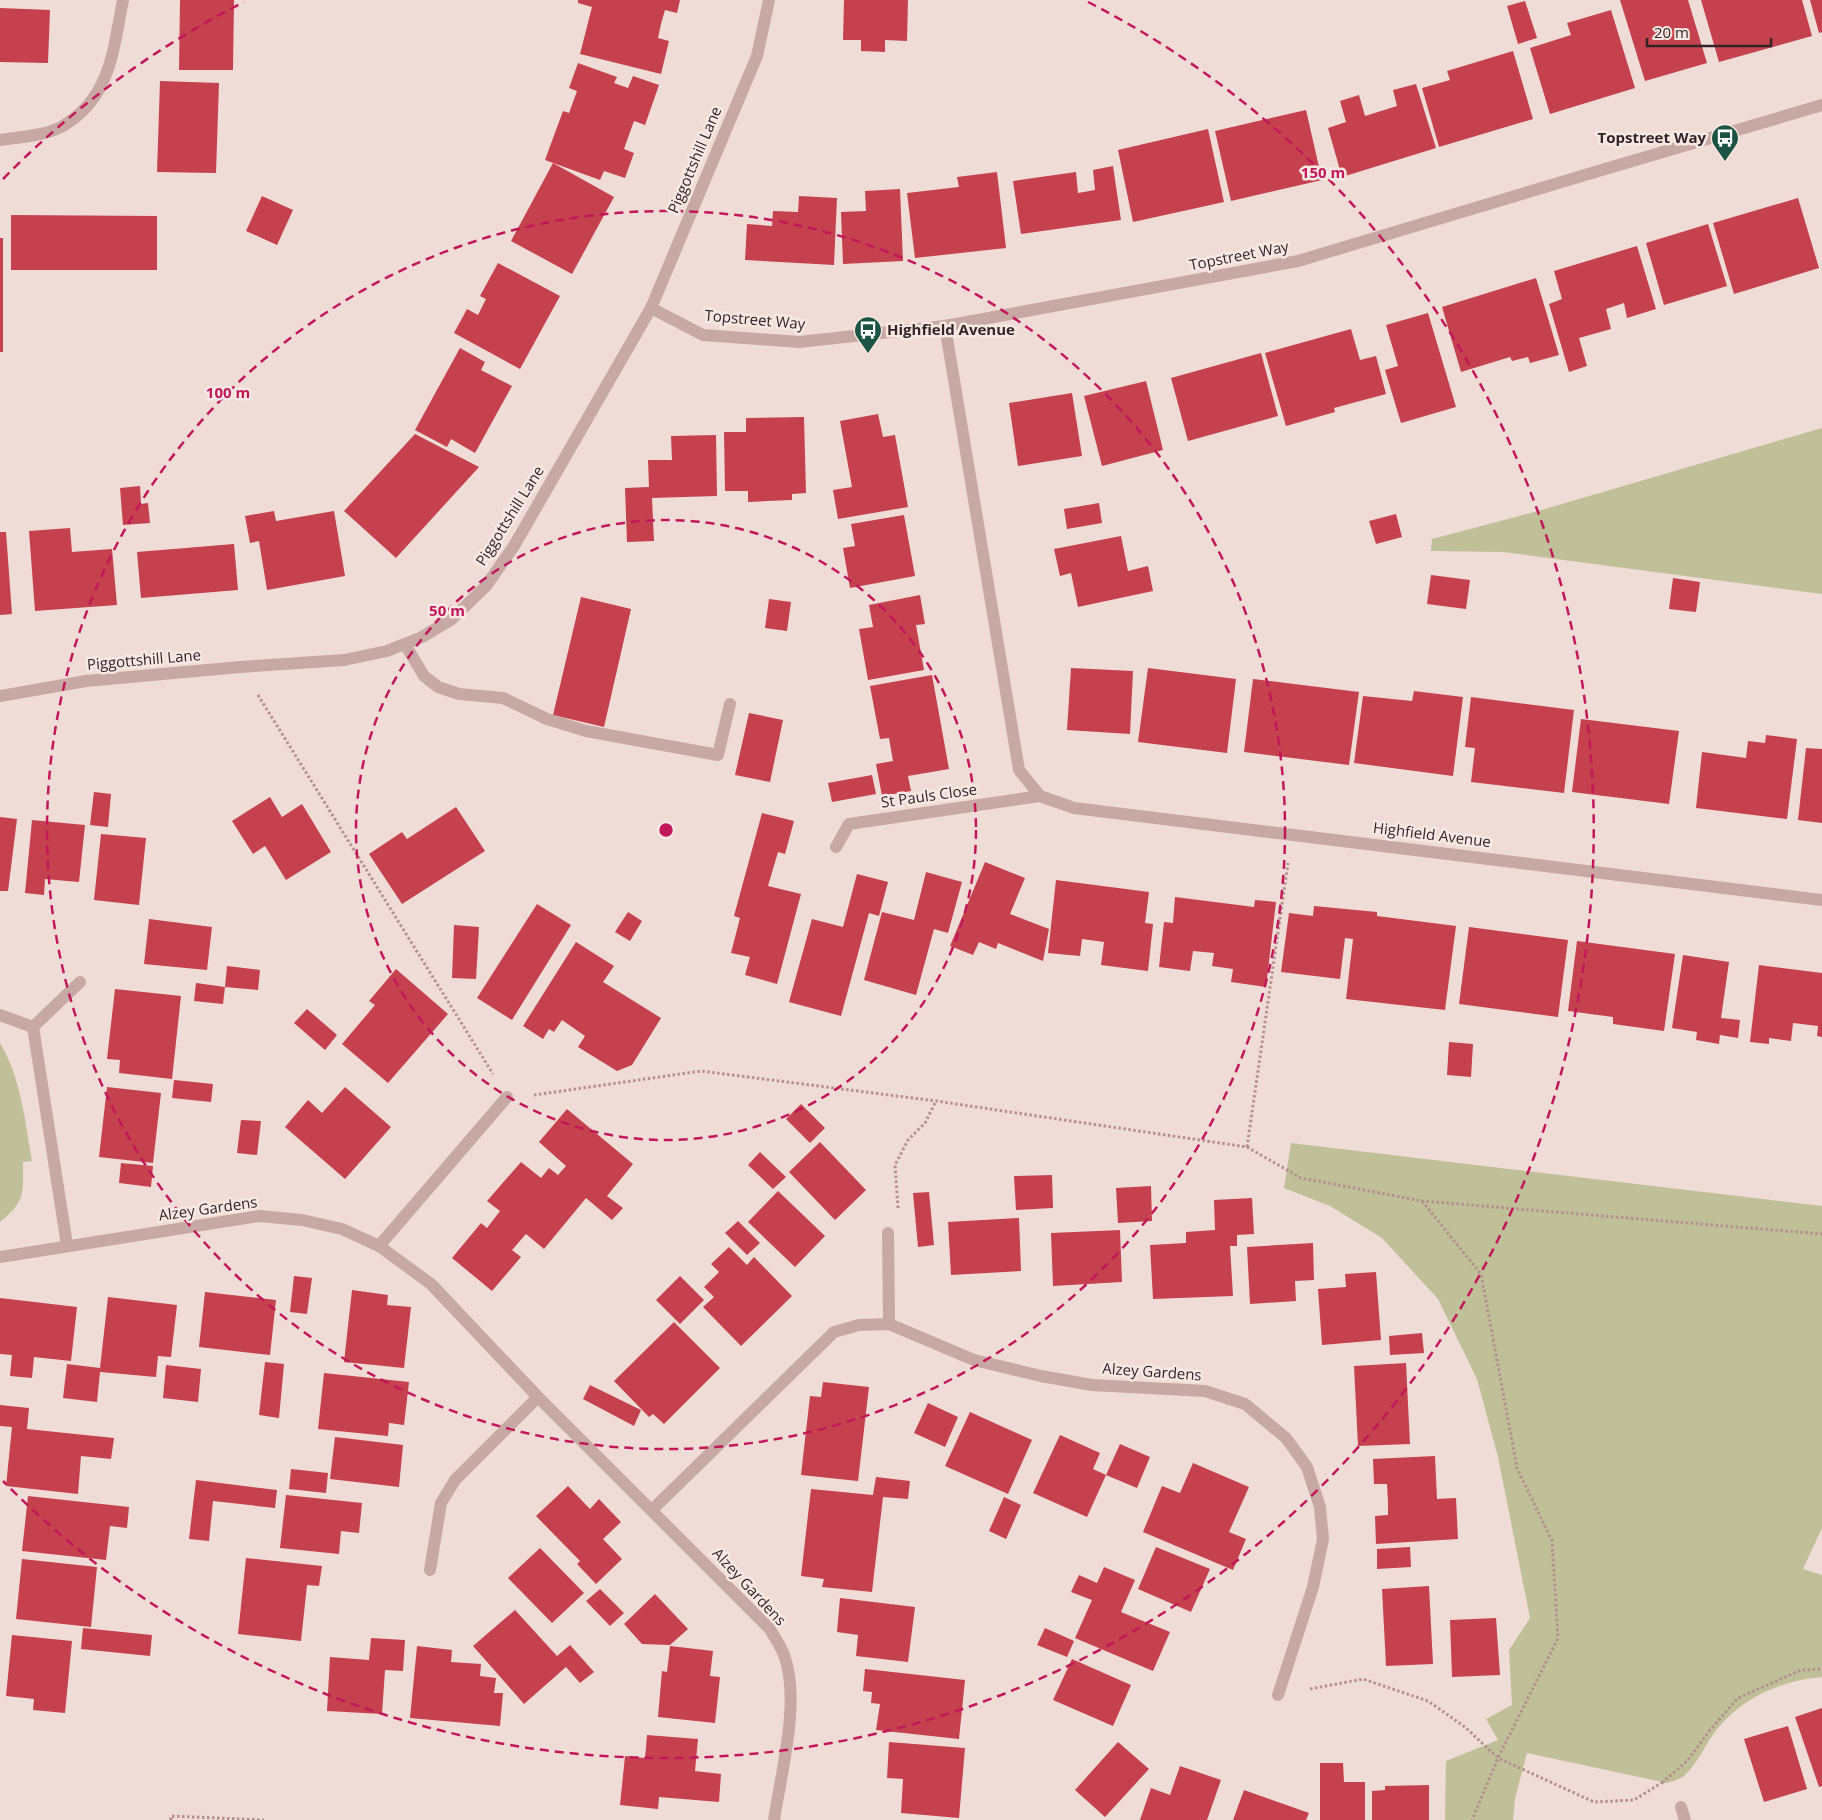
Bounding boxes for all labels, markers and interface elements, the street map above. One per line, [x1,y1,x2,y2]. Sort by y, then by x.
scale bar [1647,15,1771,47]
text: 20 m [1654,22,1689,42]
street label: Piggottshill Lane [663,103,726,216]
bus stop icon: Topstreet Way [1710,123,1740,162]
place label: Topstreet Way [1598,127,1706,147]
text: 150 m [1301,162,1345,182]
street label: Topstreet Way [1187,235,1291,274]
street label: Topstreet Way [704,305,807,333]
bus stop icon: Highfield Avenue [853,315,883,354]
place label: Highfield Avenue [887,319,1015,339]
text: 100 m [206,382,250,402]
street label: Piggottshill Lane [470,462,548,569]
text: 50 m [429,600,465,620]
street label: Piggottshill Lane [86,644,202,674]
street label: St Pauls Close [880,778,978,812]
street label: Highfield Avenue [1372,817,1492,851]
centre of rings [657,821,675,839]
street label: Alzey Gardens [157,1191,259,1225]
street label: Alzey Gardens [1102,1358,1202,1384]
street label: Alzey Gardens [708,1543,791,1630]

